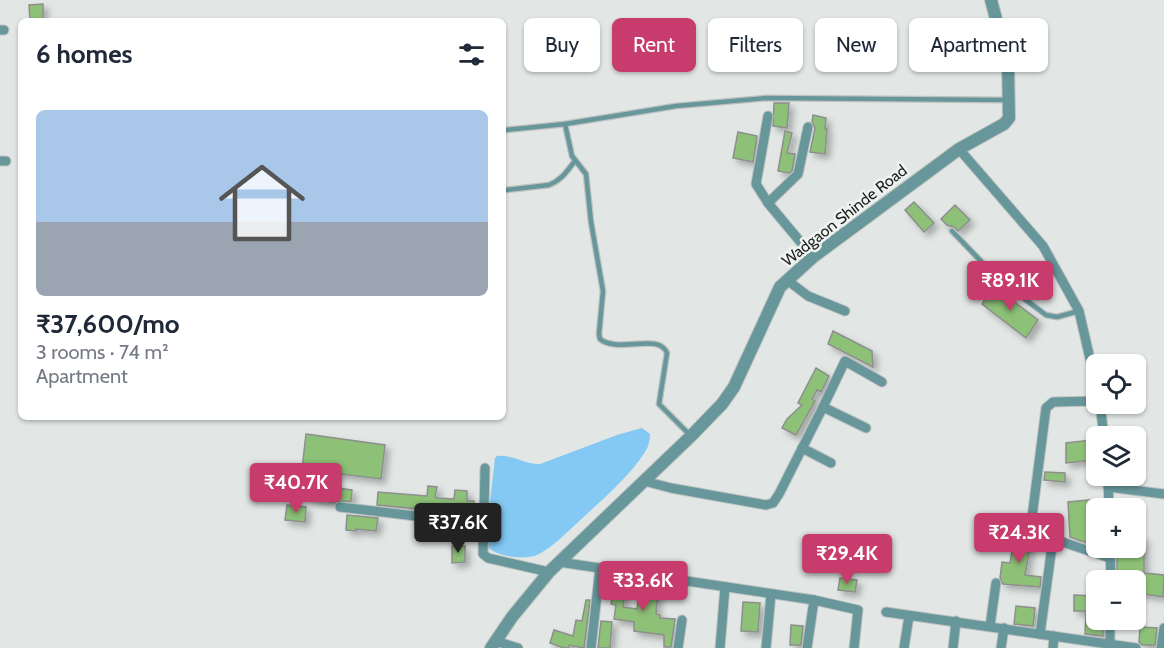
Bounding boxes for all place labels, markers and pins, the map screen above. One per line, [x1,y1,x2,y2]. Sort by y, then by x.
pin: ₹89.1K [961,261,1059,312]
pin: ₹40.7K [247,463,345,514]
pin: ₹37.6K [409,503,507,554]
pin: ₹24.3K [970,513,1068,564]
pin: ₹29.4K [798,534,896,585]
pin: ₹33.6K [594,561,692,612]

